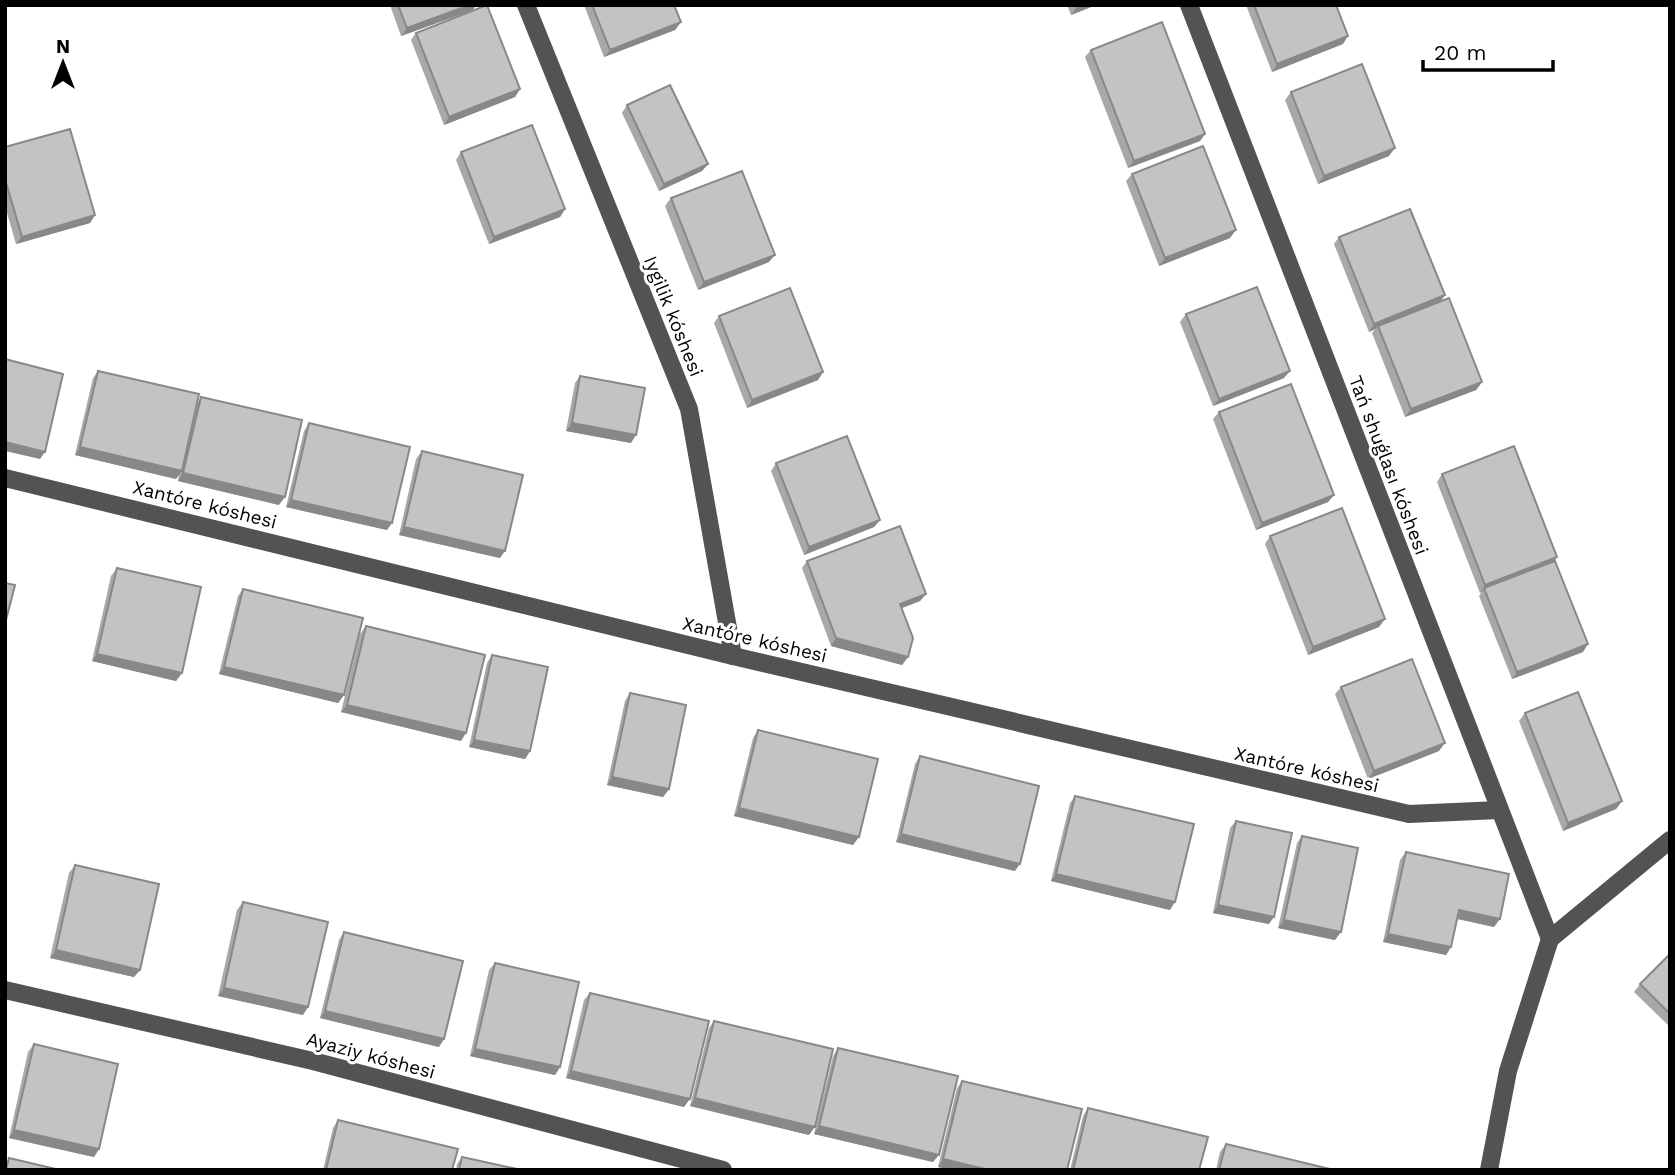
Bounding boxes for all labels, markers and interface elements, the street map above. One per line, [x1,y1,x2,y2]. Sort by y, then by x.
north arrow [28,28,98,98]
scale bar [1423,28,1552,72]
text: N [56,35,70,58]
text: 20 m [1434,40,1486,65]
street label: Iygilik kóshesi [639,253,708,380]
street label: Tań shuǵlası kóshesi [1344,372,1433,558]
street label: Xantóre kóshesi [131,475,279,533]
street label: Xantóre kóshesi [680,612,829,667]
street label: Xantóre kóshesi [1232,742,1381,797]
street label: Ayaziy kóshesi [304,1027,438,1084]

